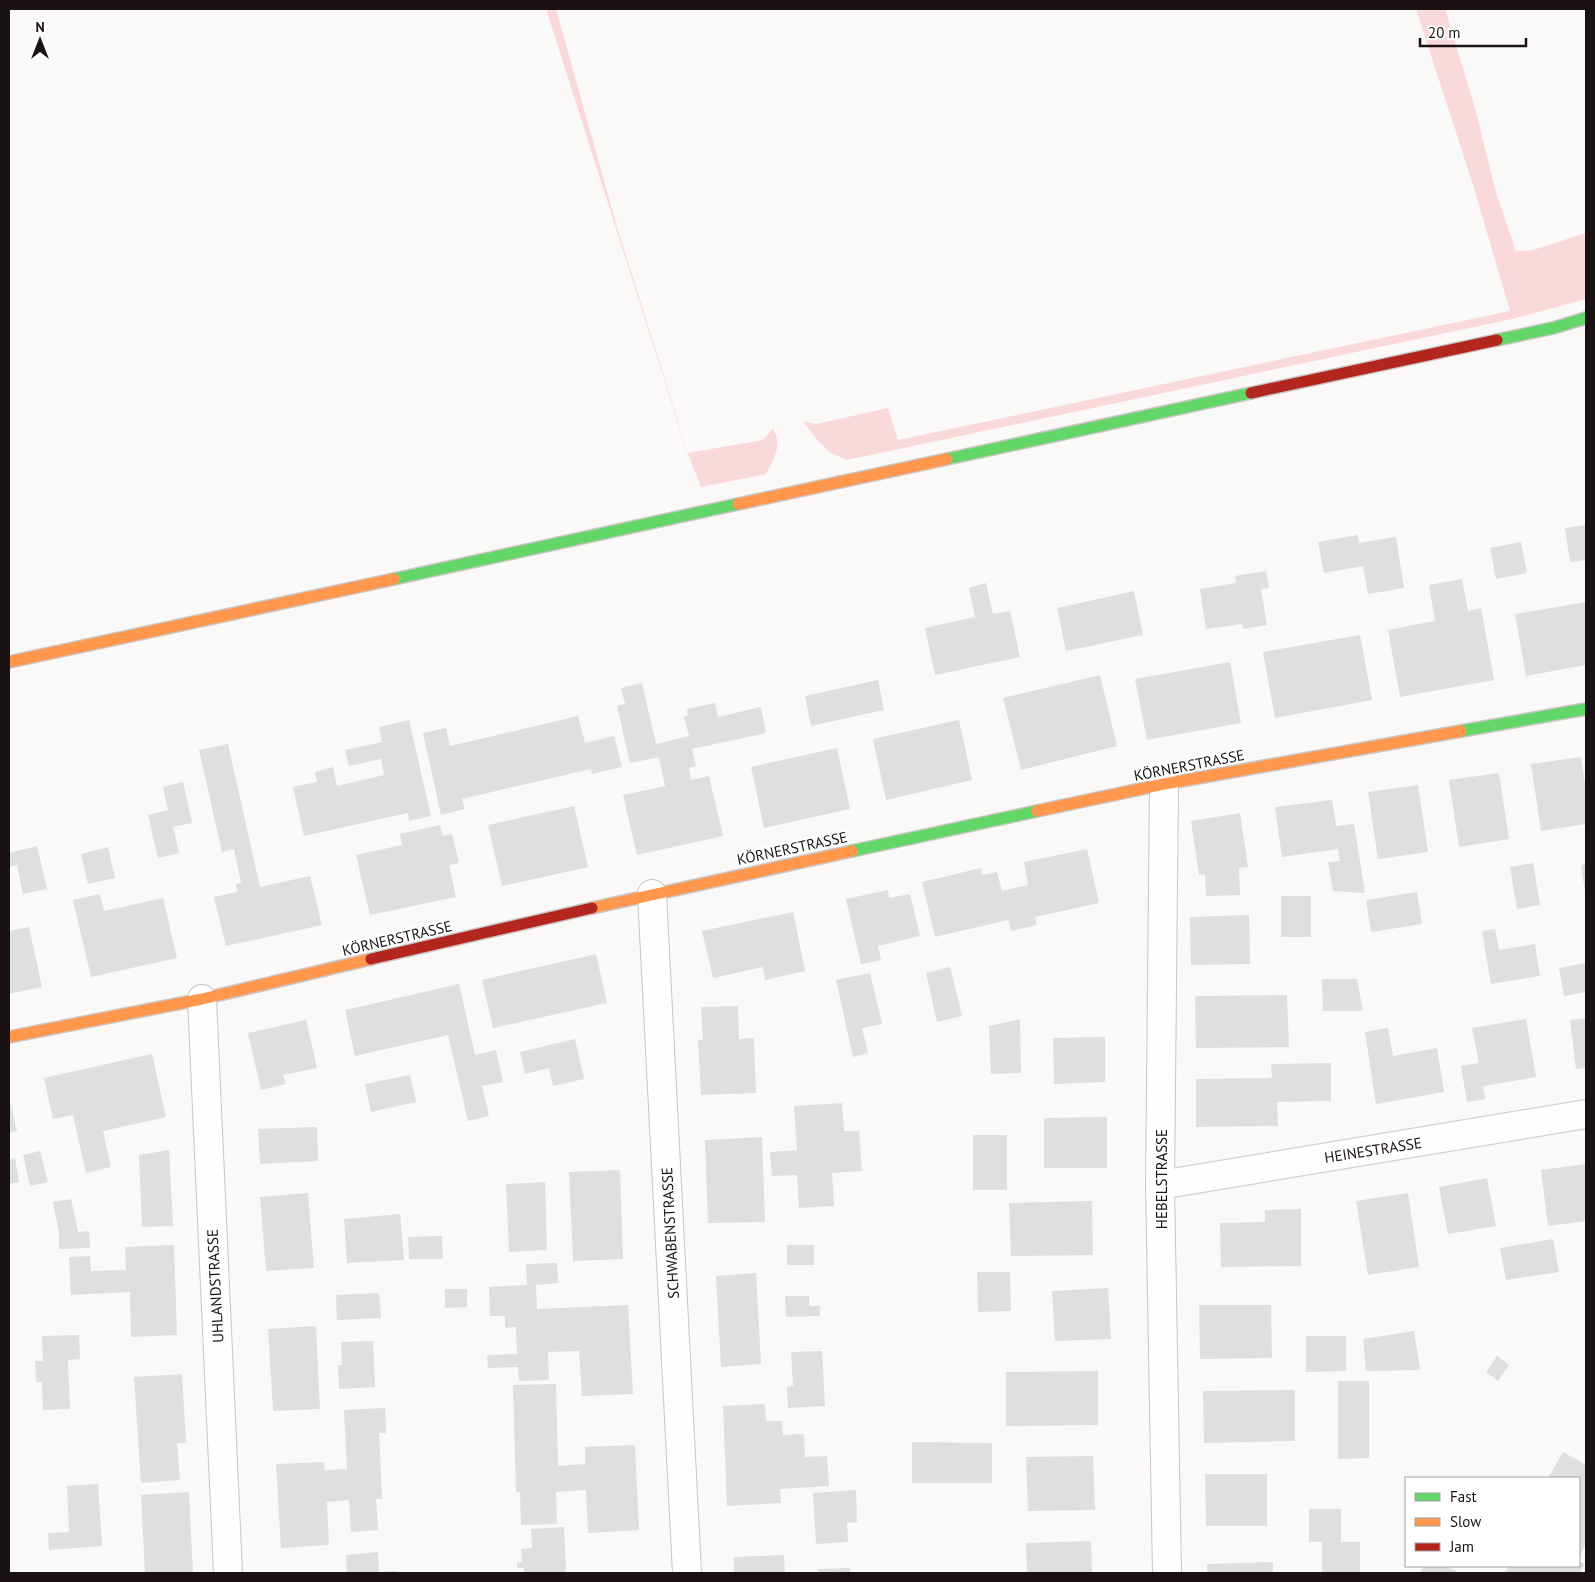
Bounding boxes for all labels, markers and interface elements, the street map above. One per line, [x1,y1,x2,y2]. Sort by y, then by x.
north arrow [15,15,65,65]
scale bar [1420,15,1526,47]
text: N [35,18,45,36]
text: 20 m [1428,23,1461,42]
street label: KÖRNERSTRASSE [1132,745,1246,785]
street label: KÖRNERSTRASSE [735,827,849,869]
street label: KÖRNERSTRASSE [340,916,454,960]
street label: HEBELSTRASSE [1152,1129,1171,1229]
street label: HEINESTRASSE [1323,1133,1423,1167]
street label: SCHWABENSTRASSE [657,1167,683,1299]
street label: UHLANDSTRASSE [203,1229,227,1343]
legend [1405,1477,1580,1567]
text: Fast [1450,1487,1477,1506]
text: Slow [1450,1512,1481,1531]
text: Jam [1449,1537,1474,1556]

